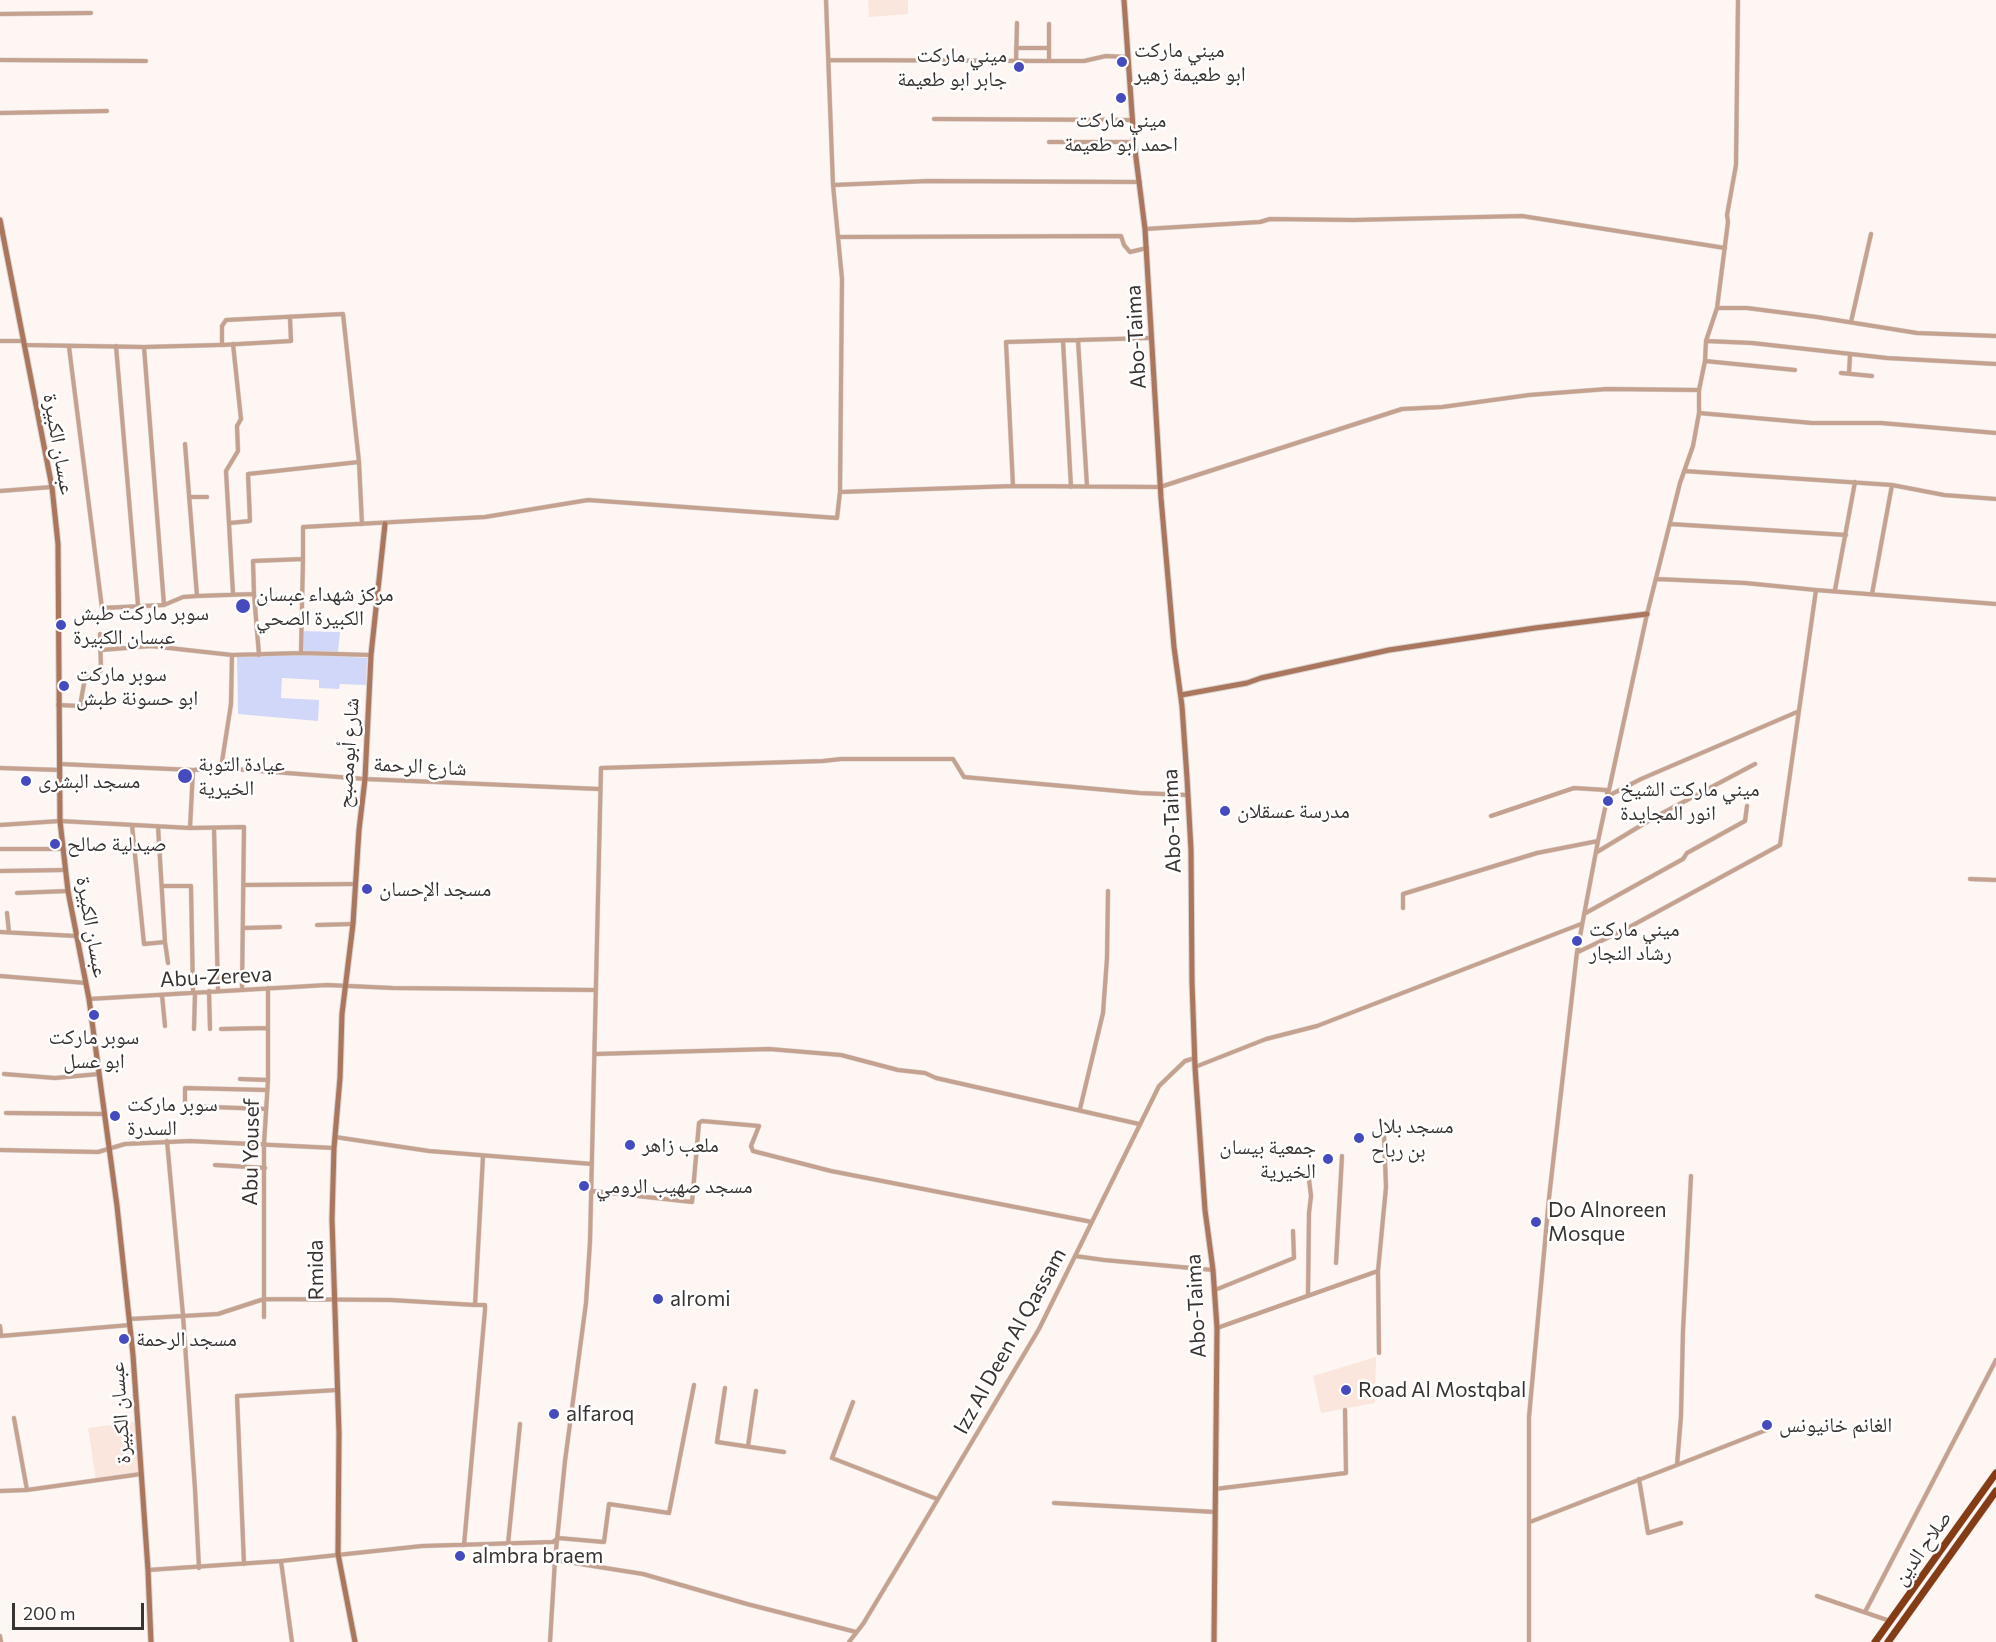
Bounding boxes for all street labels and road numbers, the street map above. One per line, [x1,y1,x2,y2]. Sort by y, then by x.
street label: Abo-Taima [1121,284,1151,390]
street label: عبسان الكبيرة [38,392,80,496]
street label: شارع أبومصبح [332,697,364,809]
street label: شارع الرحمة [373,751,467,781]
street label: Abo-Taima [1158,768,1186,874]
street label: عبسان الكبيرة [71,875,113,979]
street label: Abu-Zereva [159,961,273,993]
street label: Abu Yousef [237,1098,265,1206]
street label: Rmida [303,1239,329,1301]
street label: Izz Al Deen Al Qassam [948,1244,1072,1438]
street label: Abo-Taima [1181,1253,1211,1359]
street label: عبسان الكبيرة [104,1361,136,1465]
street label: صلاح الدين [1887,1506,1957,1590]

